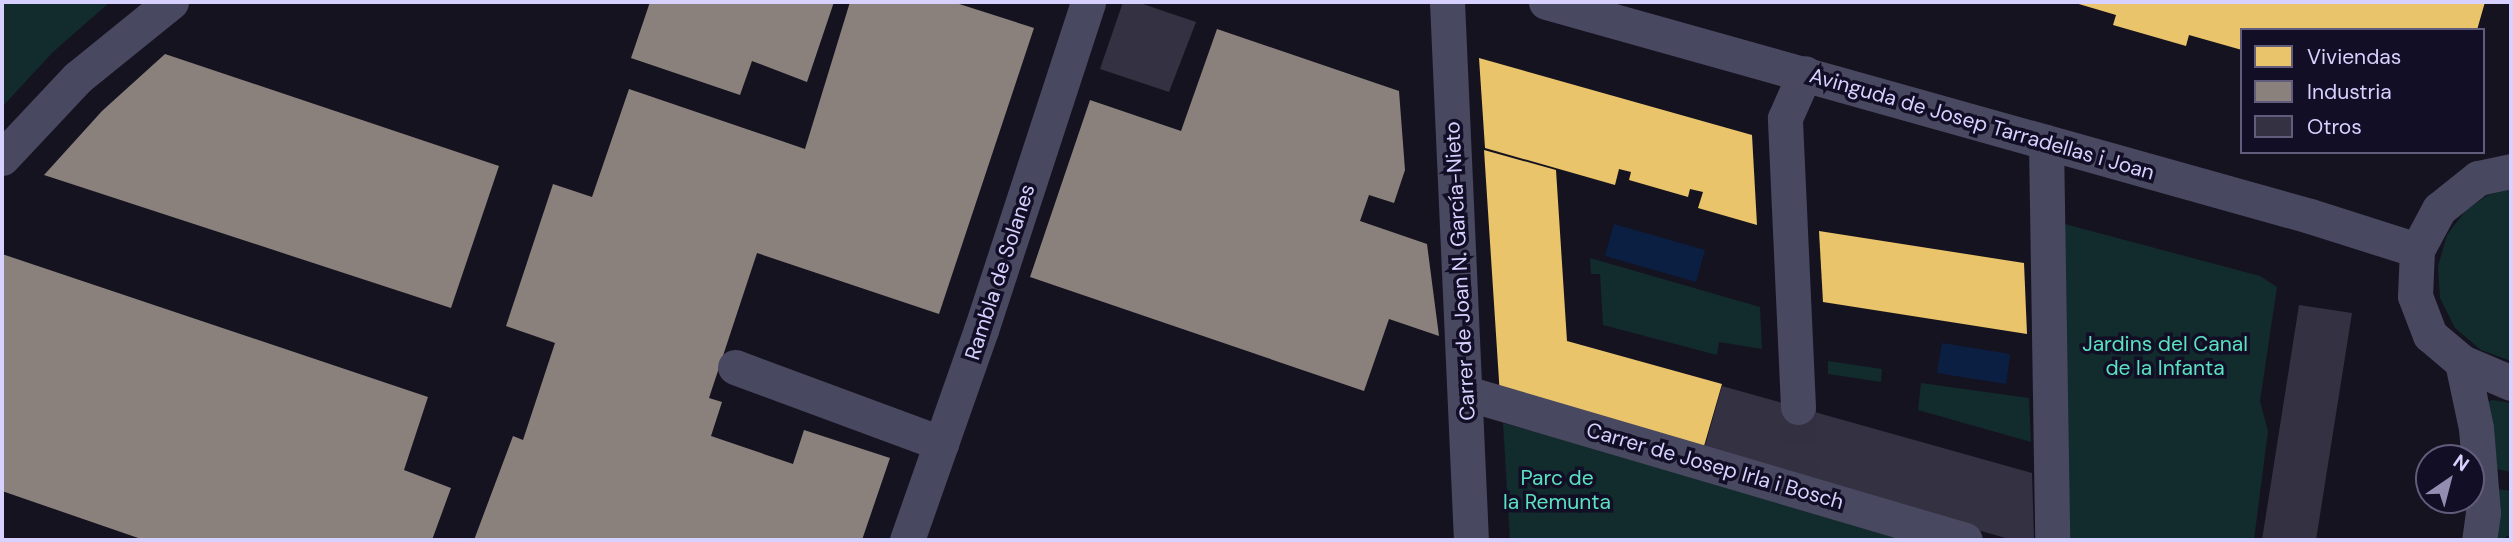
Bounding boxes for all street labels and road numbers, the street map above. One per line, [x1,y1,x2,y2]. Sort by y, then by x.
street label: Avinguda de Josep Tarradellas i Joan [1807,63,2157,185]
street label: Carrer de Joan N. García-Nieto [1440,121,1480,421]
street label: Rambla de Solanes [960,181,1040,363]
street label: Carrer de Josep Irla i Bosch [1583,417,1847,515]

